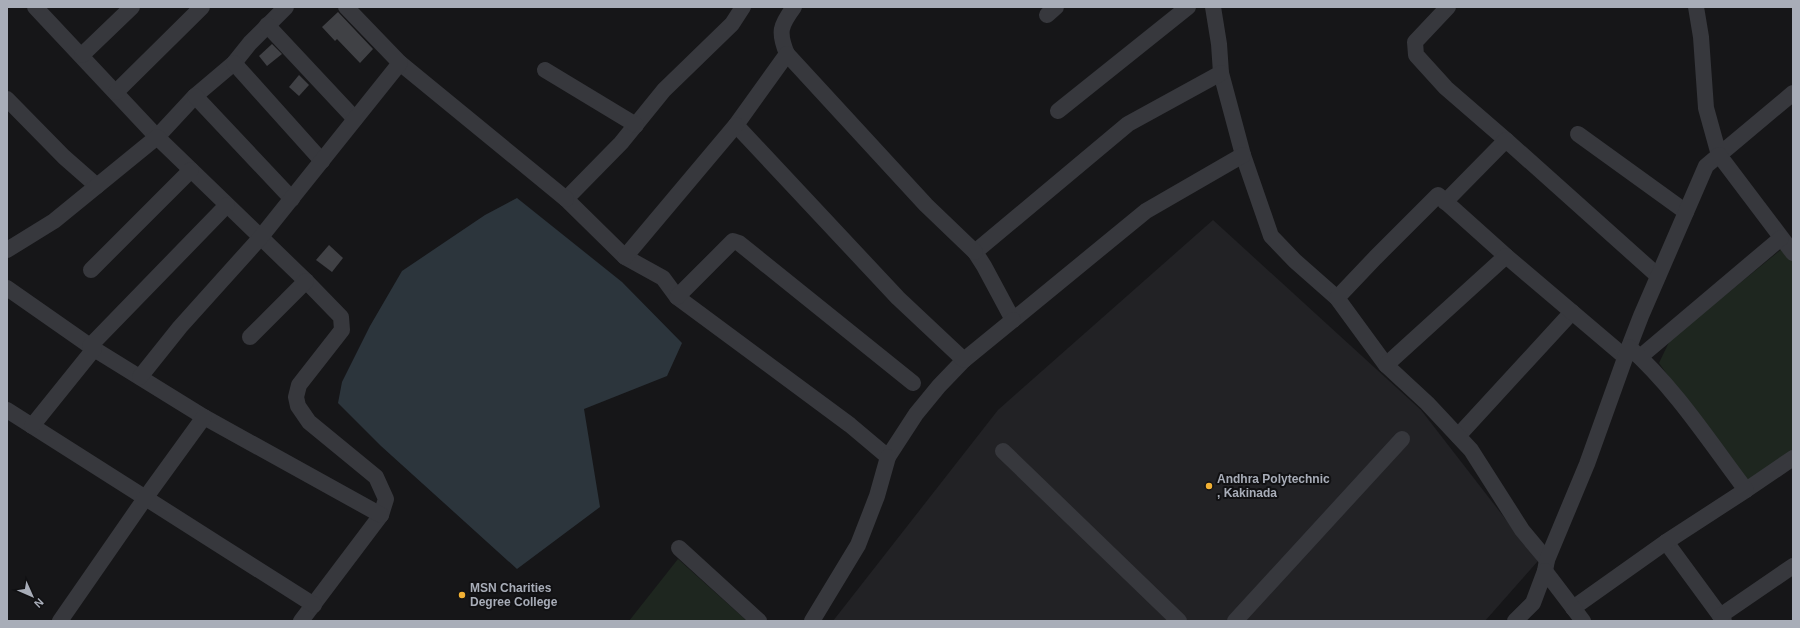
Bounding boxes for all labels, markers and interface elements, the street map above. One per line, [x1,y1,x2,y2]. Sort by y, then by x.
place label: Andhra Polytechnic , Kakinada [1217,472,1330,500]
marker: Andhra Polytechnic , Kakinada [1204,481,1214,491]
north arrow [12,576,52,616]
place label: MSN Charities Degree College [470,581,558,609]
marker: MSN Charities Degree College [457,590,467,600]
text: N [32,596,46,610]

